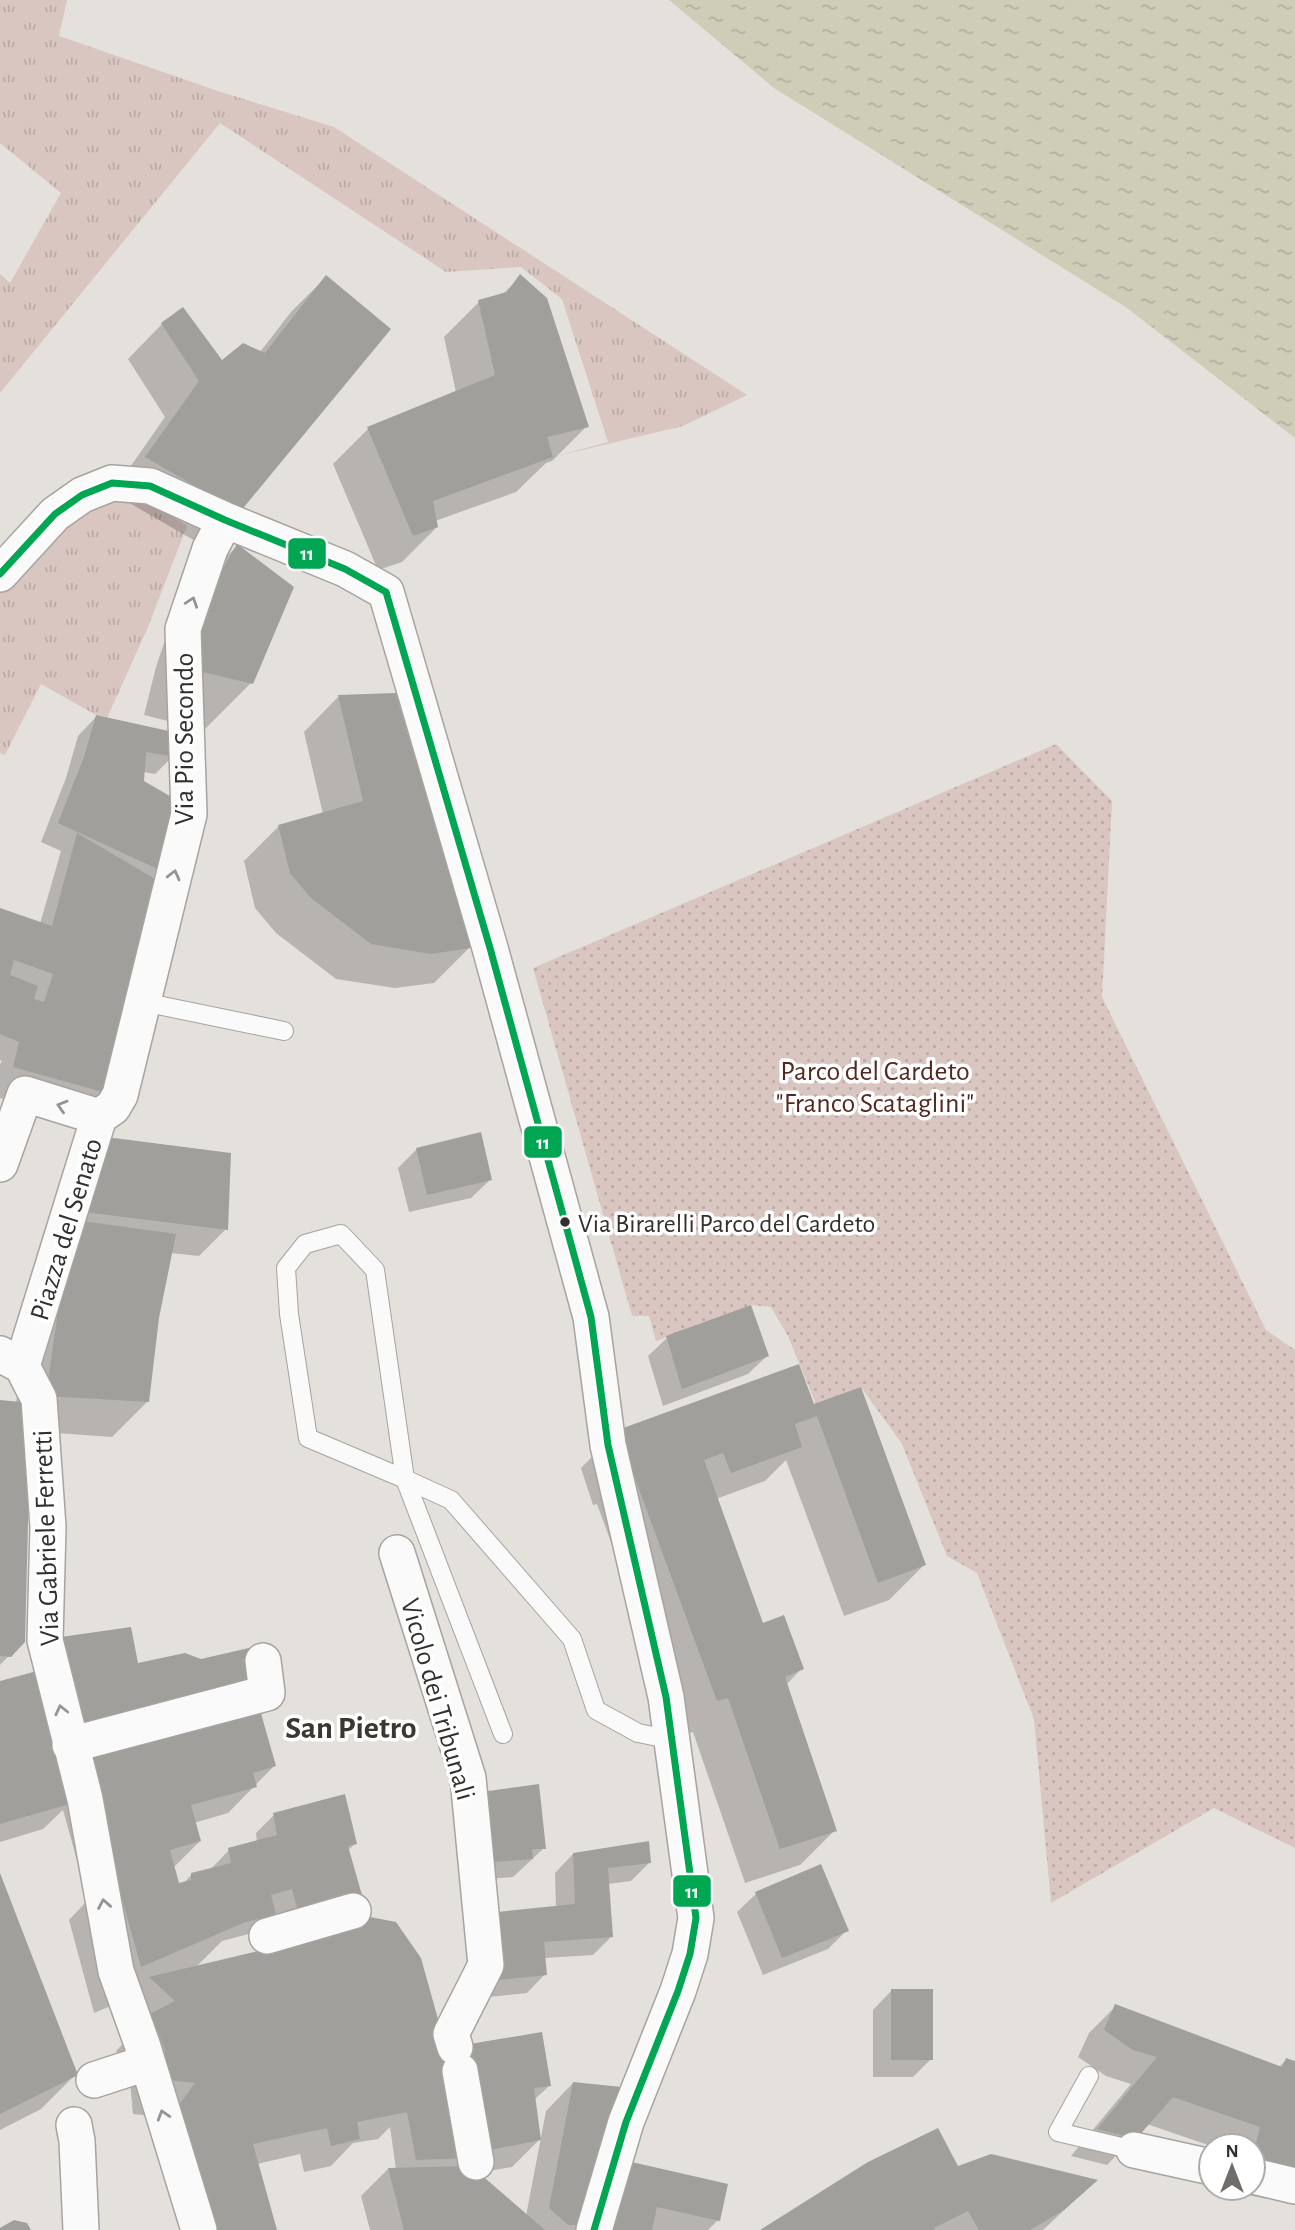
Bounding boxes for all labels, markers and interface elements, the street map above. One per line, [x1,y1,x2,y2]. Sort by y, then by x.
line badge: 11 [287,537,327,570]
text: 11 [300,545,314,564]
one-way arrow [184,597,198,609]
street label: Via Pio Secondo [171,653,199,825]
one-way arrow [166,869,180,881]
park label: Parco del Cardeto "Franco Scataglini" [776,1058,974,1118]
one-way arrow [56,1099,68,1114]
line badge: 11 [523,1125,563,1159]
text: 11 [536,1134,550,1153]
street label: Piazza del Senato [26,1135,108,1324]
place label: Via Birarelli Parco del Cardeto [578,1211,875,1237]
marker: Via Birarelli Parco del Cardeto [558,1215,572,1229]
street label: Via Gabriele Ferretti [29,1429,65,1647]
street label: Vicolo dei Tribunali [395,1596,479,1804]
one-way arrow [55,1704,70,1716]
district label: San Pietro [285,1712,417,1744]
line badge: 11 [672,1874,712,1908]
text: 11 [685,1883,699,1902]
one-way arrow [97,1898,112,1910]
one-way arrow [156,2109,171,2121]
north arrow [1197,2132,1267,2202]
text: N [1225,2142,1239,2161]

